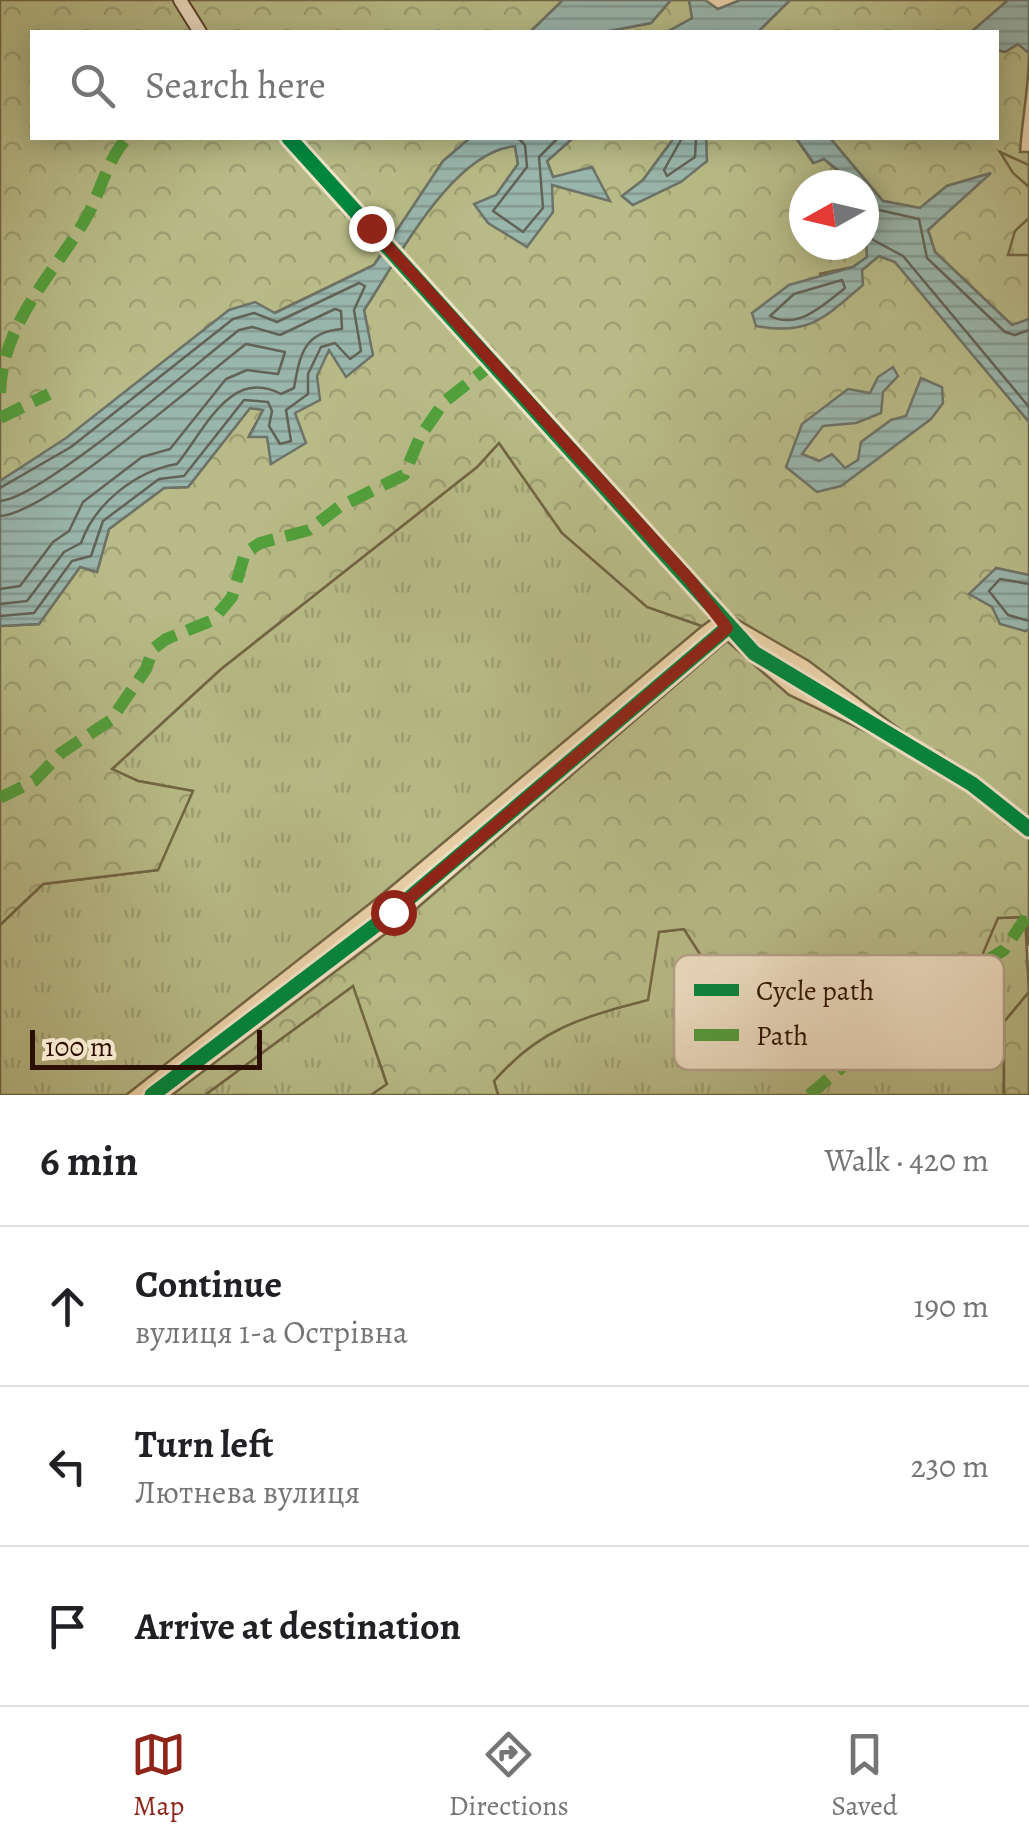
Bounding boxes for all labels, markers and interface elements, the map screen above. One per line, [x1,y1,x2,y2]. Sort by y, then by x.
search box [30,30,999,140]
icon: search [65,58,120,113]
text: Search here [145,59,326,111]
north arrow [789,170,879,260]
route end [349,206,395,252]
route start [371,890,417,936]
legend [674,955,1004,1070]
text: Cycle path [756,972,874,1010]
text: Path [756,1017,808,1055]
scale bar [30,1025,262,1070]
text: 100 m [45,1028,113,1066]
text: 6 min [40,1132,138,1189]
text: Walk · 420 m [824,1138,989,1182]
text: Continue [135,1258,282,1310]
icon: ahead [40,1279,95,1334]
text: 190 m [913,1284,989,1328]
text: вулиця 1-а Острівна [135,1310,408,1354]
text: Turn left [135,1418,274,1470]
icon: left [40,1439,95,1494]
text: 230 m [910,1444,989,1488]
text: Лютнева вулиця [135,1470,360,1514]
icon: arrive [40,1599,95,1654]
text: Arrive at destination [135,1600,461,1652]
tab: Map [131,1727,186,1825]
tab: Directions [449,1727,569,1825]
tab: Saved [831,1727,898,1825]

